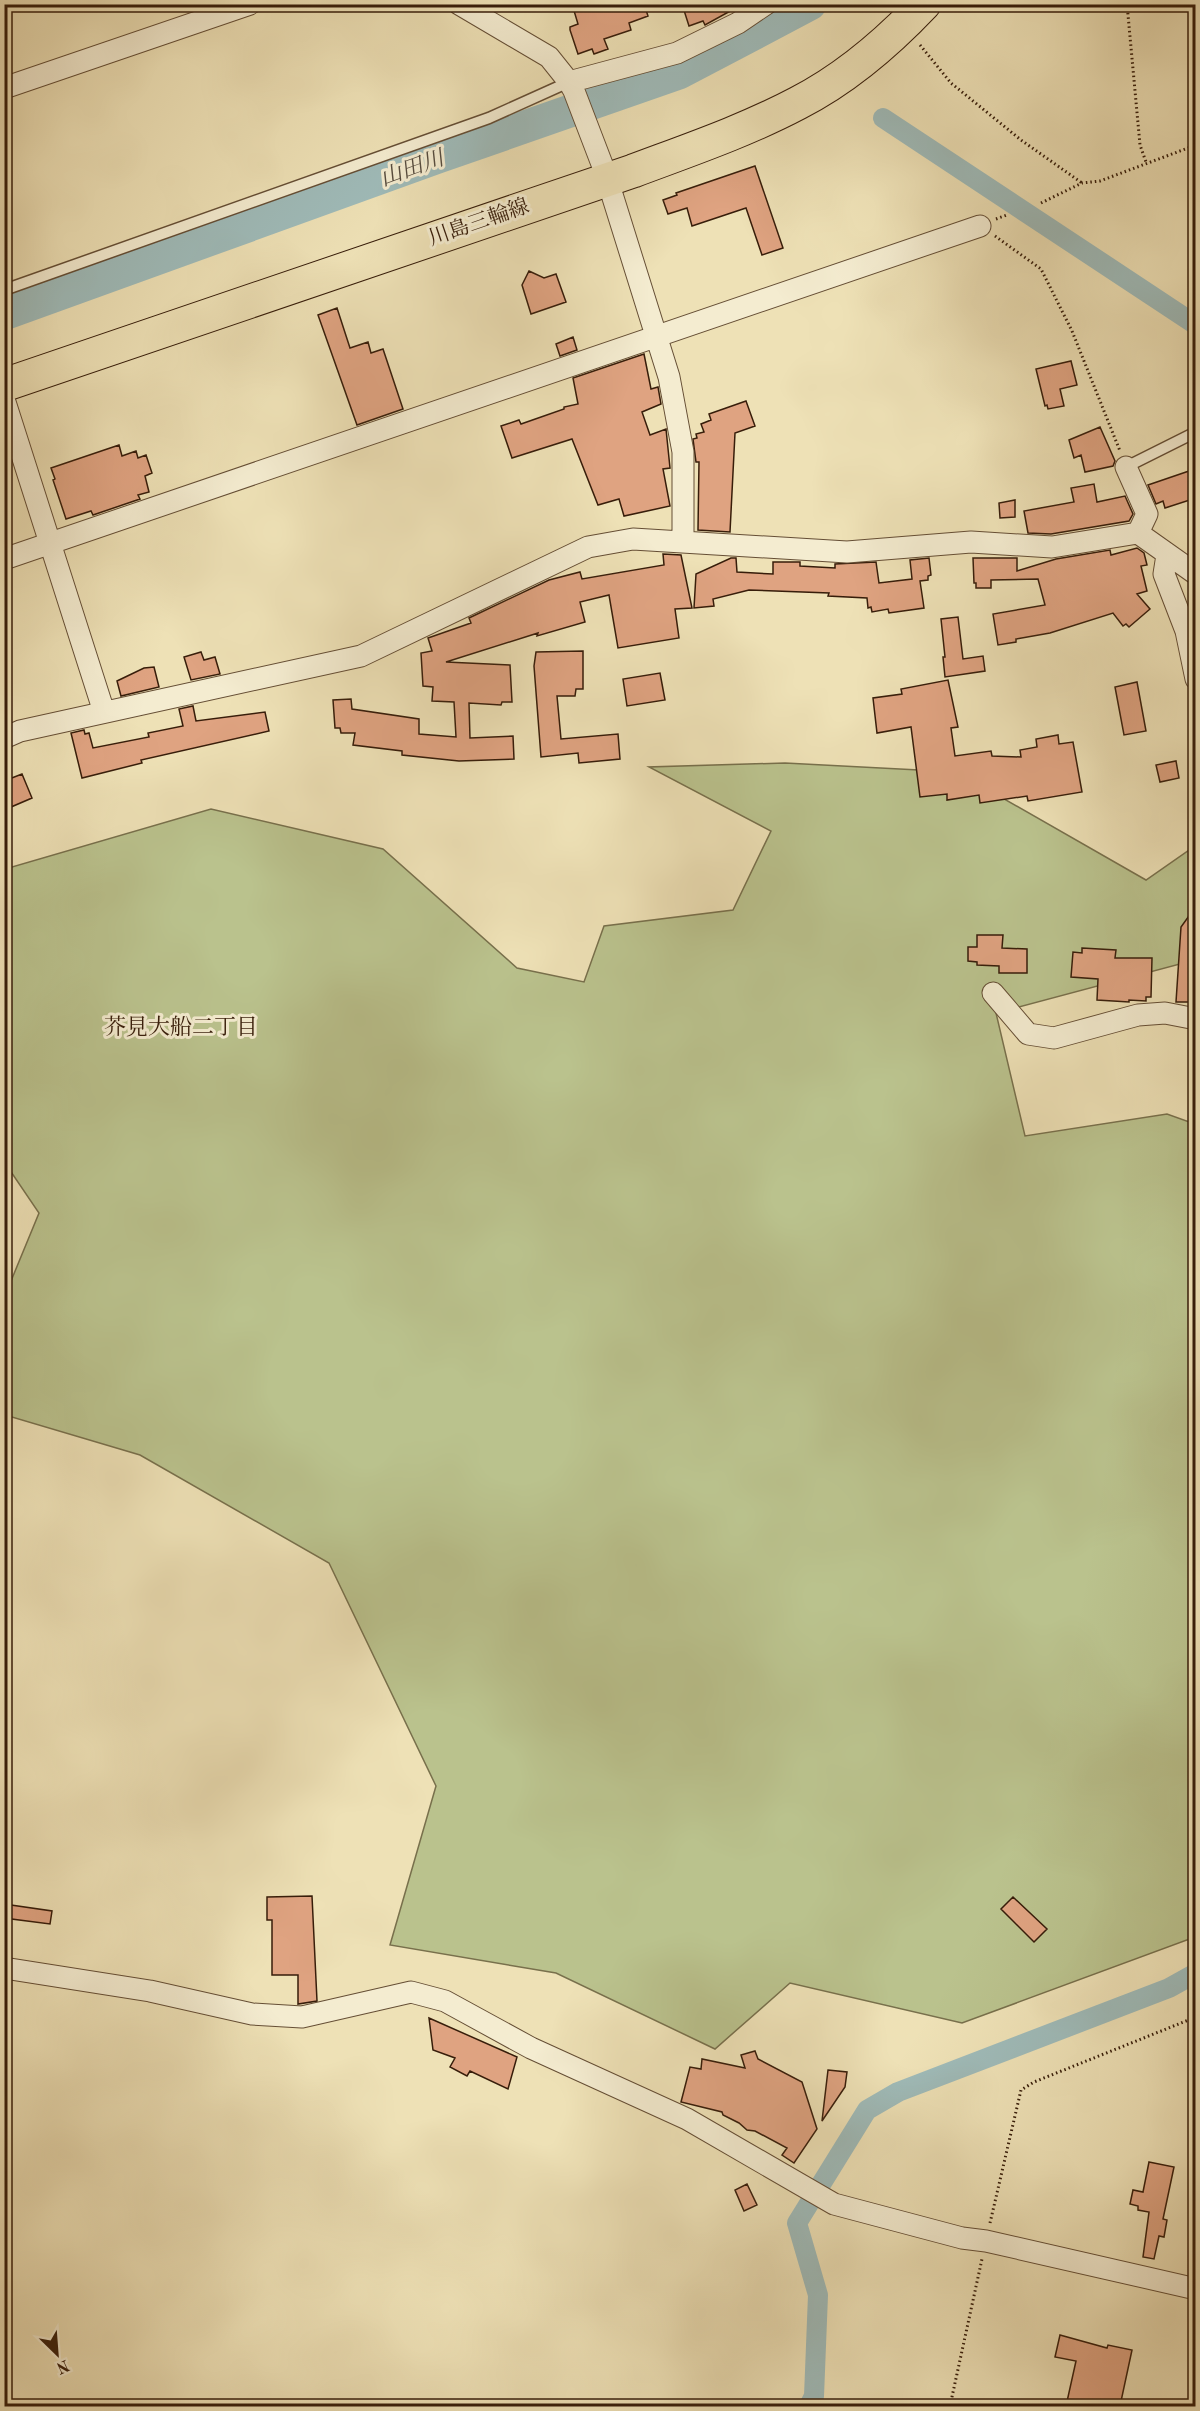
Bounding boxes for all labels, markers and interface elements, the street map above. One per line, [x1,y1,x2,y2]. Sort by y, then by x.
water label: 山田川 [377,146,449,191]
street label: 川島三輪線 [425,194,532,250]
district label: 芥見大船二丁目 [104,1015,258,1039]
north arrow [27,2324,87,2384]
text: N [53,2356,71,2376]

